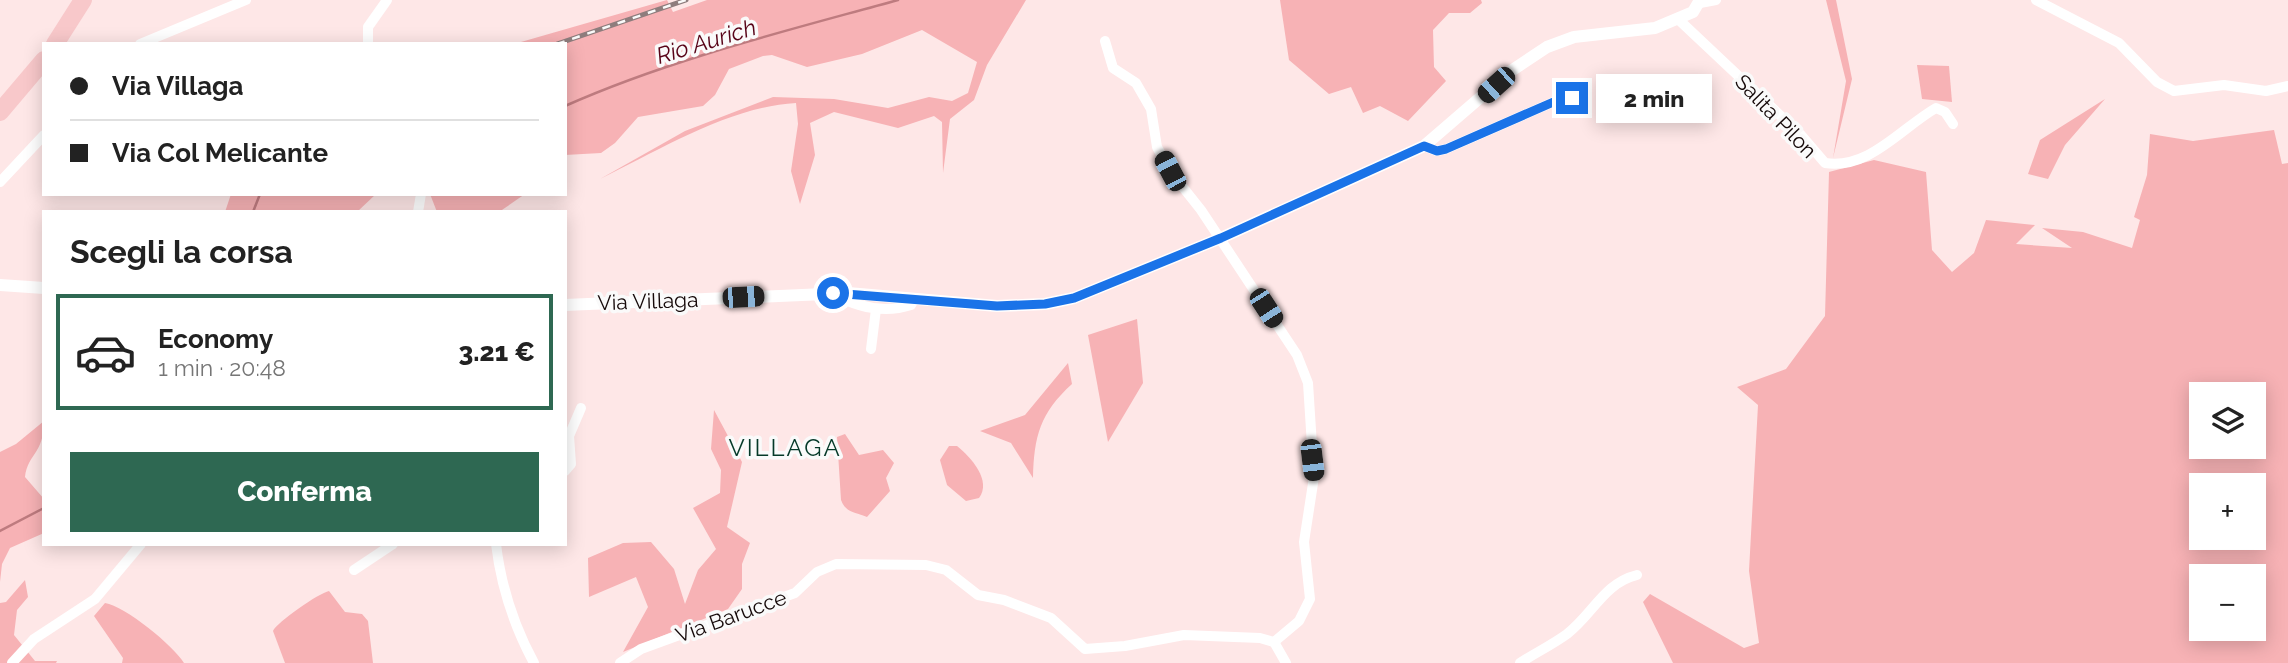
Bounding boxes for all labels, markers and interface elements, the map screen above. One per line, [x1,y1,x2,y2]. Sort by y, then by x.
water label: Rio Aurich [653,13,759,69]
car [1474,63,1519,107]
street label: Salita Pilon [1730,69,1822,163]
text: Via Villaga [112,71,244,101]
callout: 2 min [1596,74,1712,122]
route end [1556,82,1588,114]
text: 2 min [1624,85,1684,112]
text: Via Col Melicante [112,138,328,168]
car [1151,148,1190,194]
text: Scegli la corsa [70,233,293,270]
route start [817,277,849,309]
car [722,285,765,309]
car [1246,285,1287,331]
street label: Via Villaga [597,287,699,315]
icon: car [74,321,137,384]
text: Economy [158,324,273,354]
text: 3.21 € [459,337,535,367]
text: 1 min · 20:48 [158,354,286,381]
map controls [2189,382,2266,641]
button: layers [2189,382,2266,459]
district label: VILLAGA [728,433,842,462]
car [1300,438,1325,482]
button: Conferma [70,452,539,532]
button: + [2189,473,2266,550]
button: − [2189,564,2266,641]
street label: Via Barucce [672,584,790,648]

